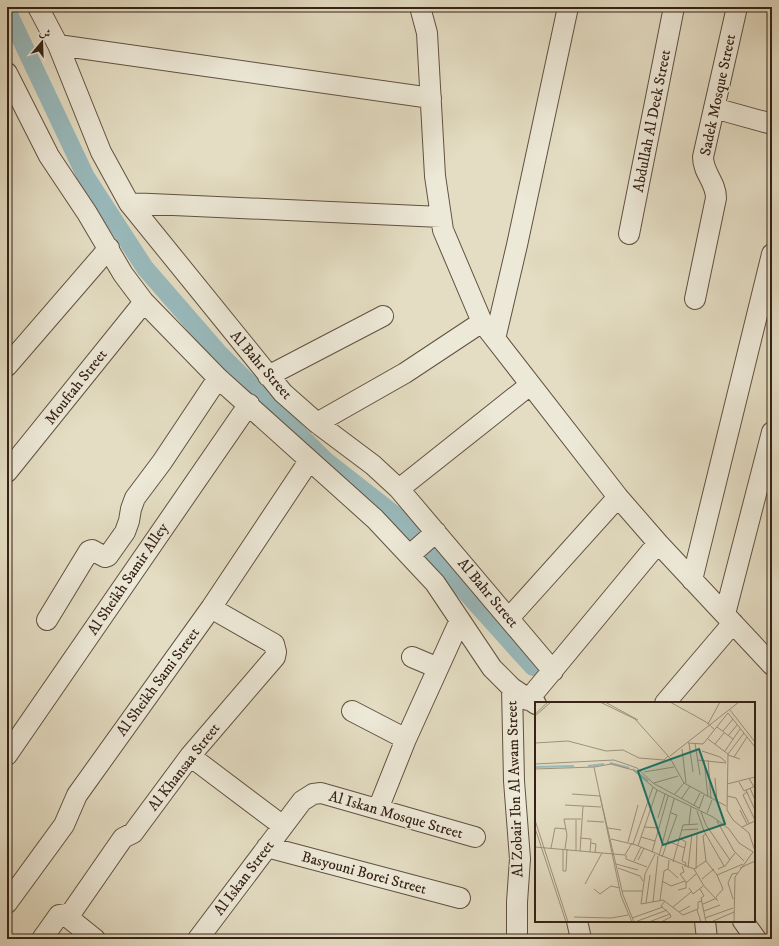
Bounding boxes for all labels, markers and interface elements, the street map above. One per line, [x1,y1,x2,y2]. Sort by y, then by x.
north arrow [22,22,62,62]
text: ش [37,25,52,42]
street label: Sadek Mosque Street [696,32,740,158]
street label: Abdullah Al Deek Street [629,48,675,194]
street label: Al Bahr Street [226,327,296,404]
street label: Mouftah Street [41,345,111,429]
street label: Al Sheikh Samir Alley [83,518,173,639]
street label: Al Bahr Street [453,554,523,632]
street label: Al Sheikh Sami Street [112,624,204,740]
street label: Al Zobair Ibn Al Awam Street [502,700,528,878]
inset map [535,702,755,922]
street label: Al Khansaa Street [144,719,224,815]
street label: Al Iskan Mosque Street [327,787,465,843]
street label: Al Iskan Street [210,837,278,919]
street label: Basyouni Borei Street [299,847,429,899]

